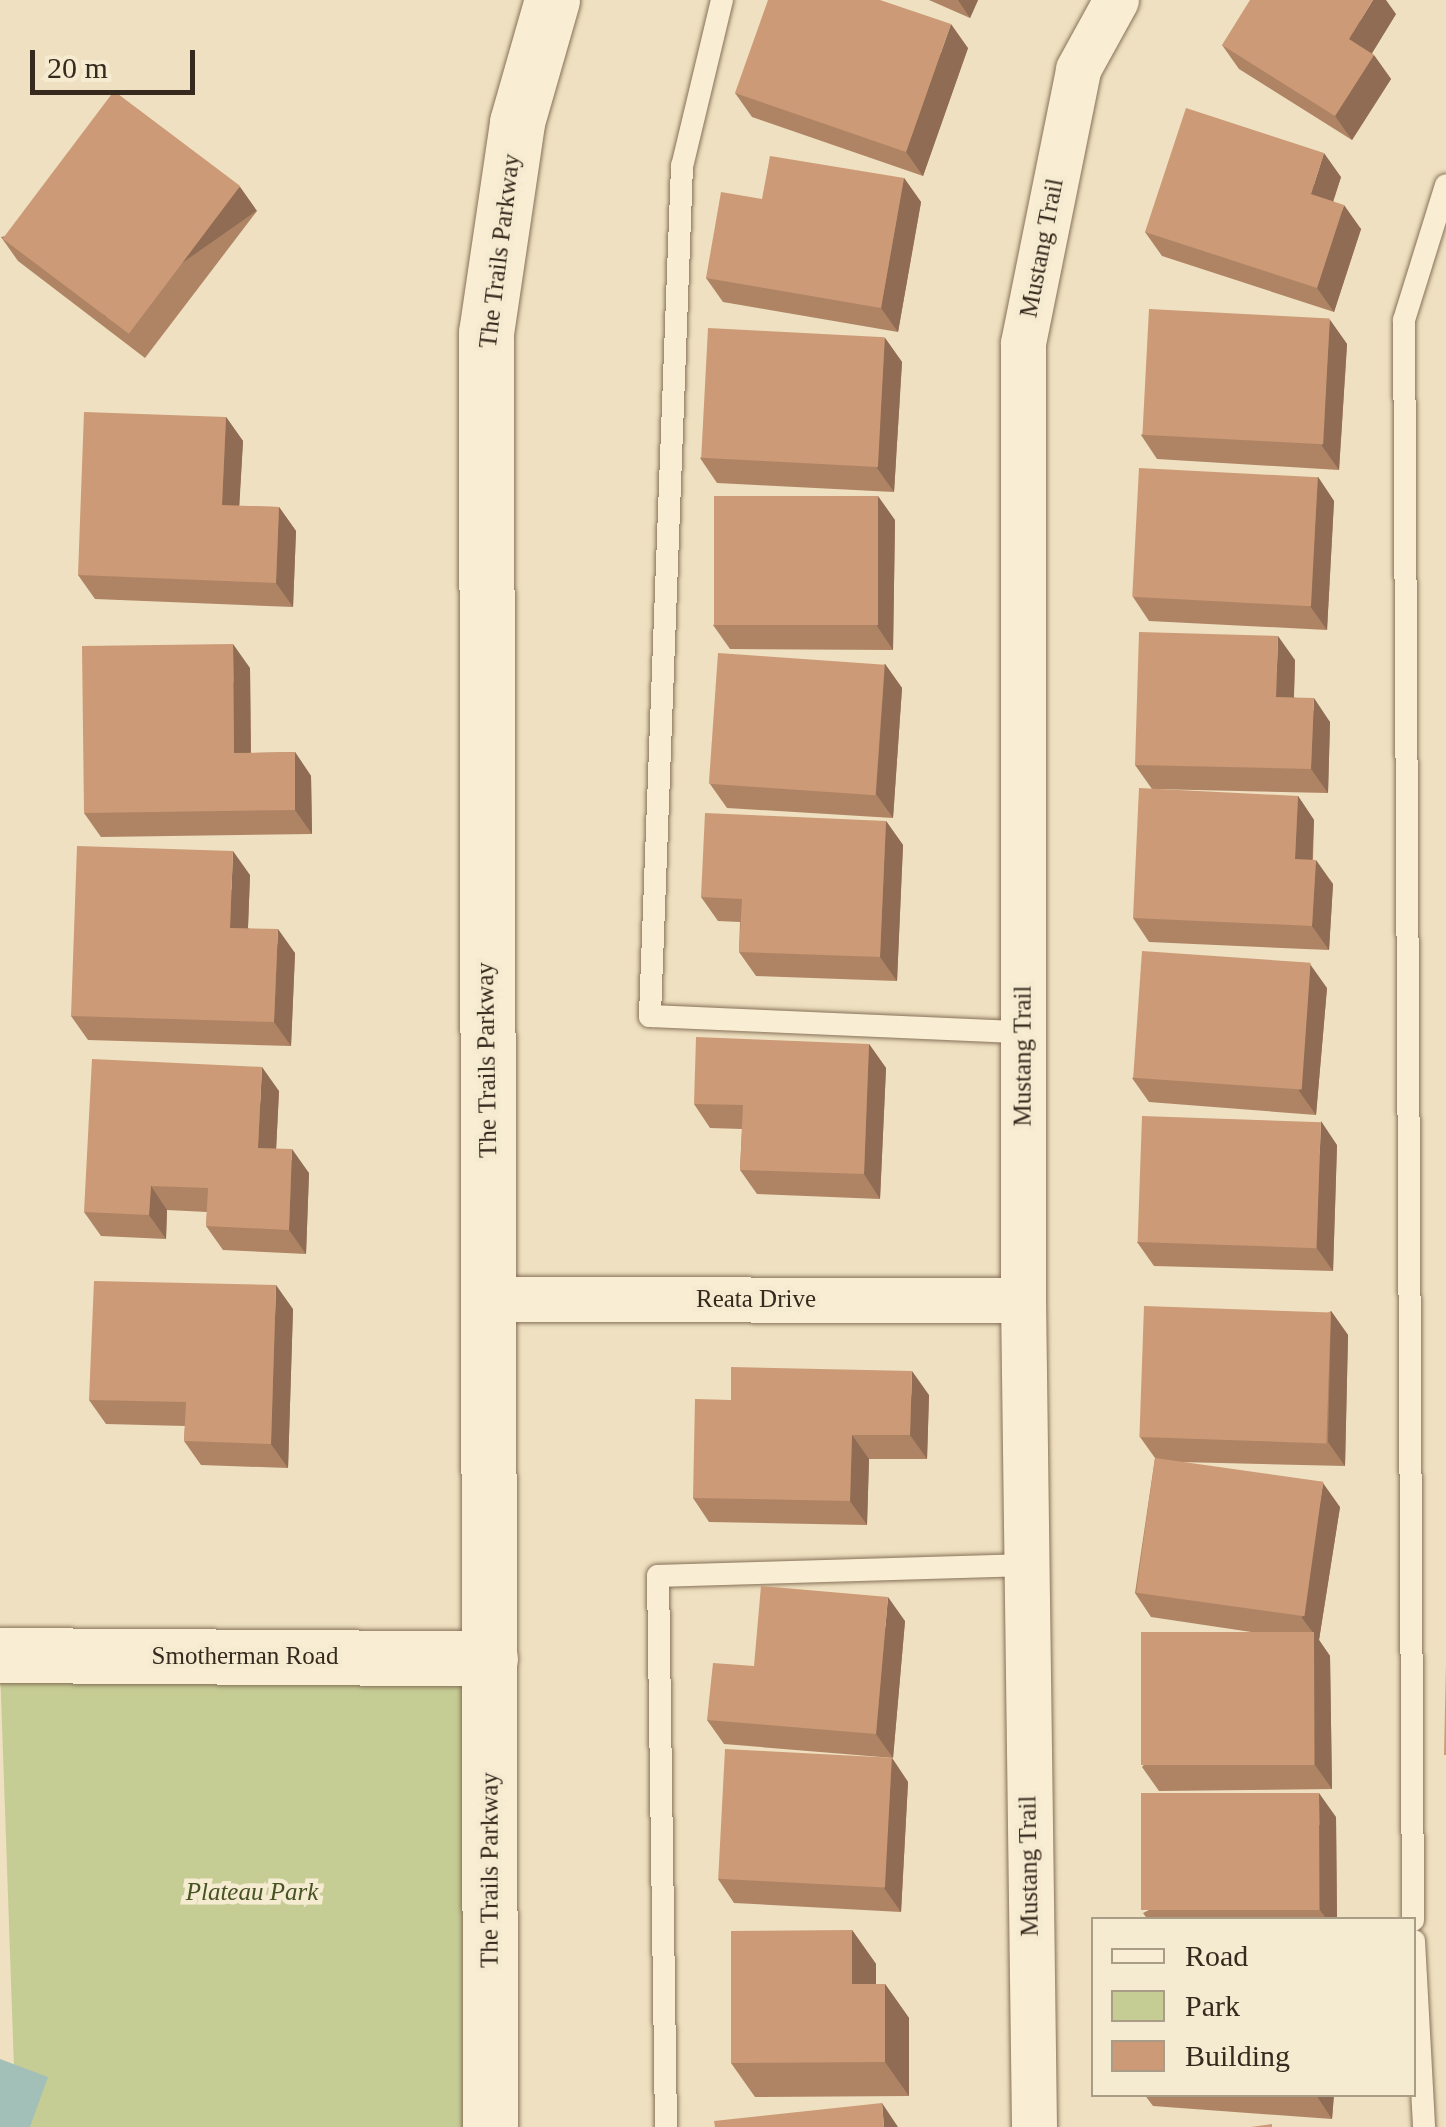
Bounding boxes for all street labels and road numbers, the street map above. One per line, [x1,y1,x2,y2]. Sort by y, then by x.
street label: The Trails Parkway [473,152,527,350]
street label: Mustang Trail [1014,176,1070,320]
street label: The Trails Parkway [470,962,504,1158]
street label: Mustang Trail [1008,985,1038,1127]
street label: Reata Drive [696,1284,816,1314]
street label: Smotherman Road [152,1641,338,1671]
street label: The Trails Parkway [475,1772,505,1968]
street label: Mustang Trail [1013,1795,1045,1937]

